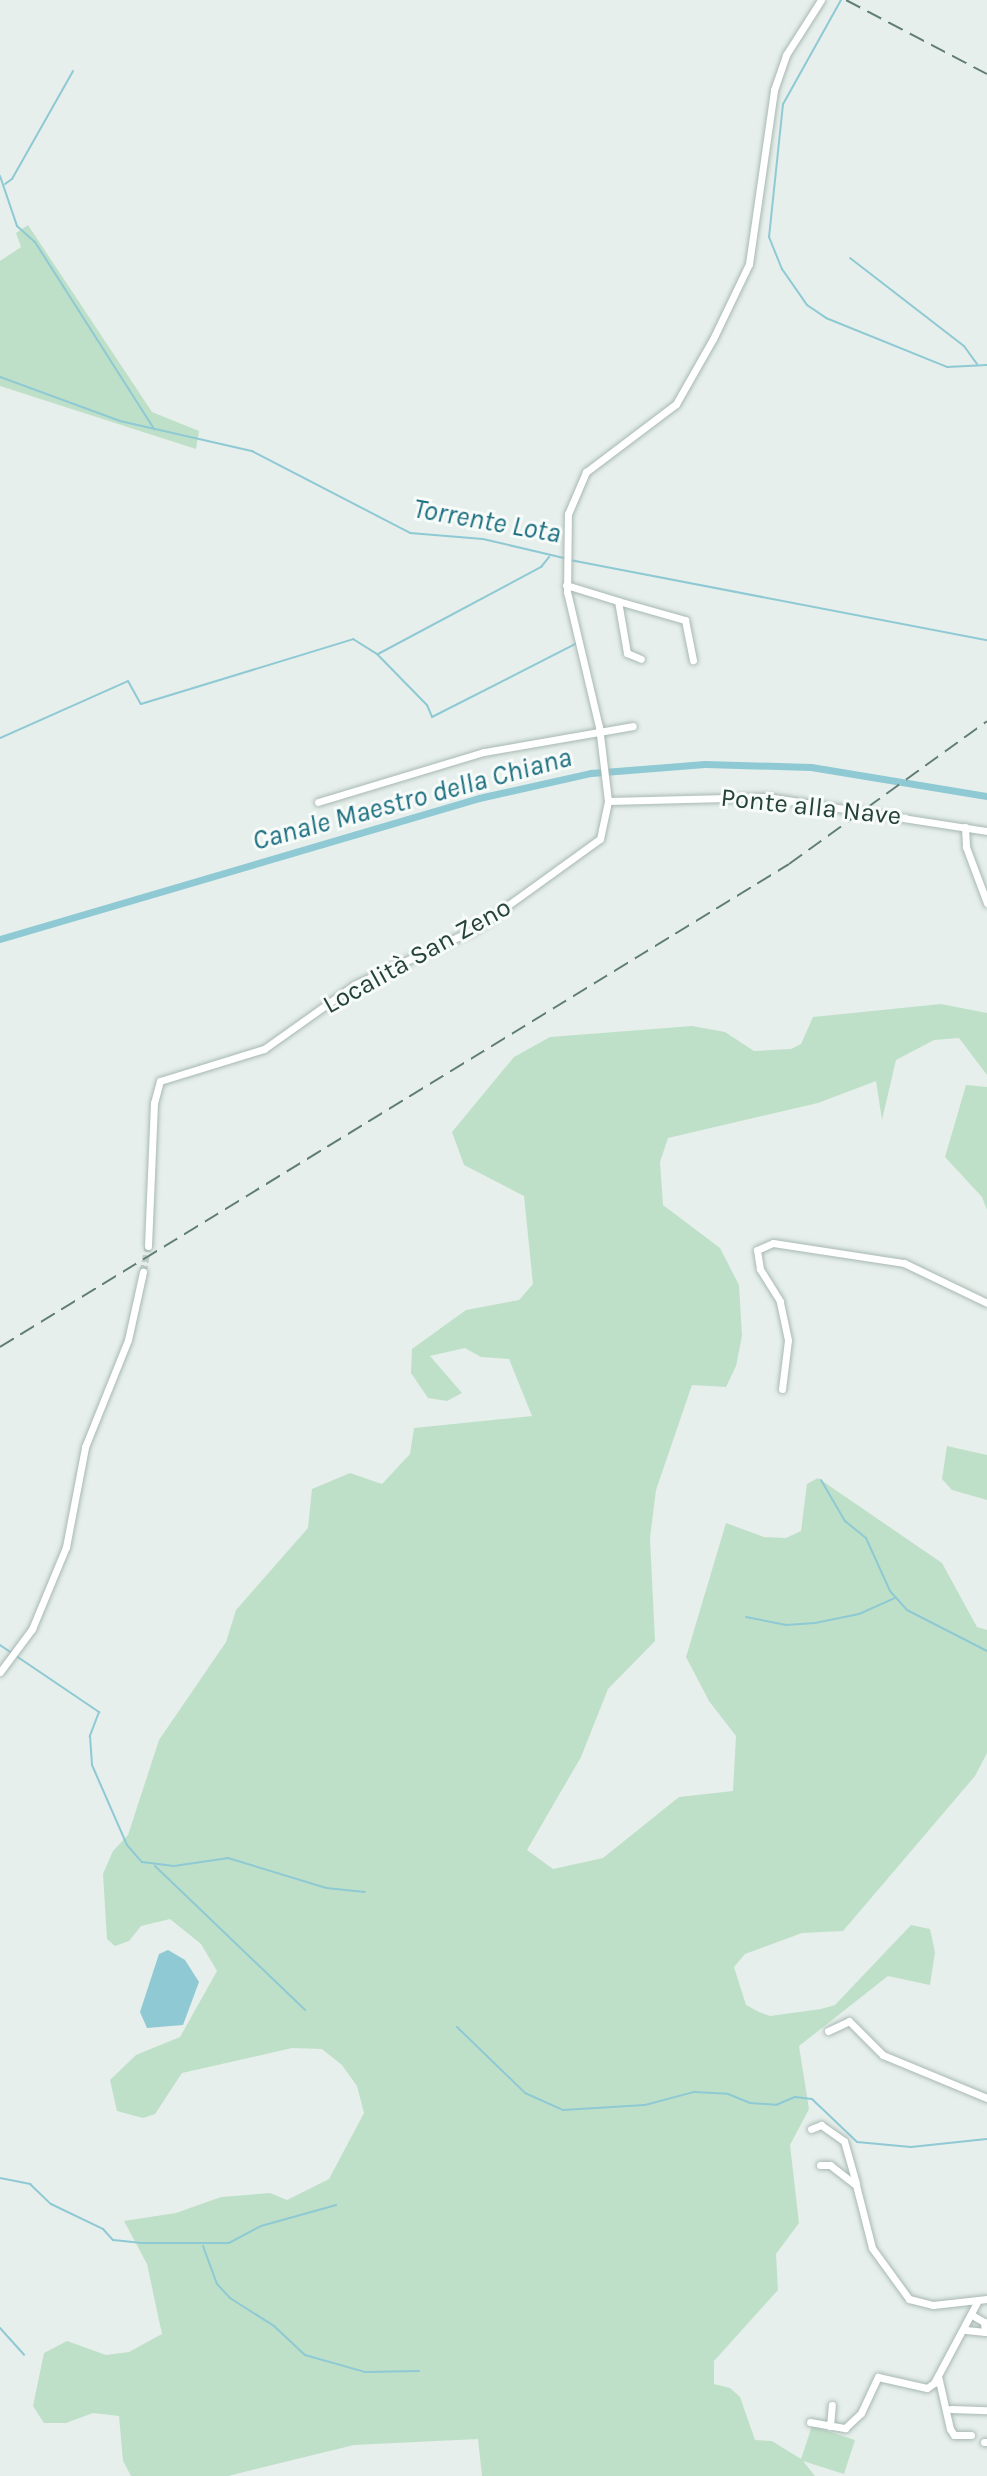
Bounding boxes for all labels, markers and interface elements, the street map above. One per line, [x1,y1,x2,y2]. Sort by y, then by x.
water label: Torrente Lota [411,491,563,551]
water label: Canale Maestro della Chiana [249,740,575,858]
street label: Ponte alla Nave [719,782,903,832]
street label: Località San Zeno [318,891,516,1021]

